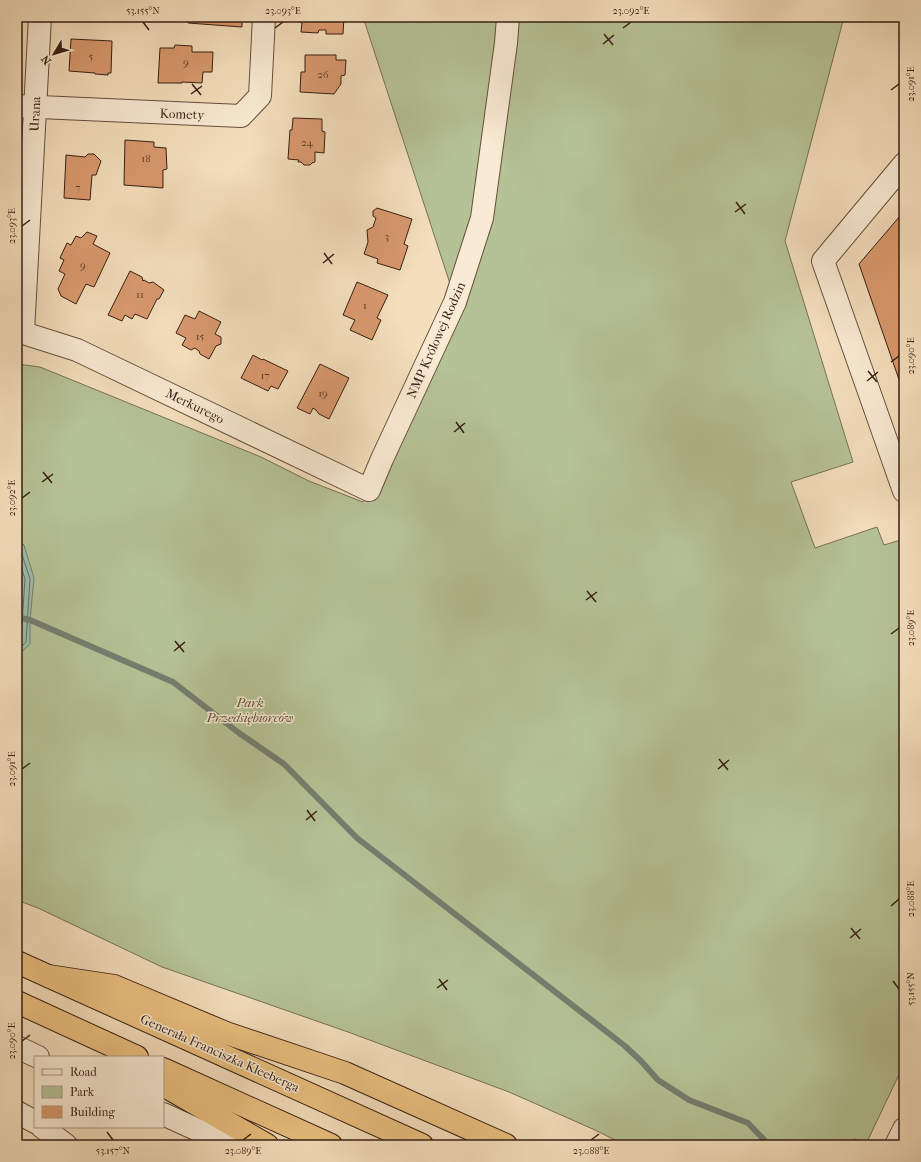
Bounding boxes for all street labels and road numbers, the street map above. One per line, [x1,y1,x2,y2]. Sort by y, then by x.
street label: Urana [27,95,43,132]
street label: Komety [160,106,206,122]
street label: NMP Królowej Rodzin [404,279,469,400]
street label: Merkurego [163,385,227,427]
street label: Generała Franciszka Kleeberga [138,1011,303,1095]

